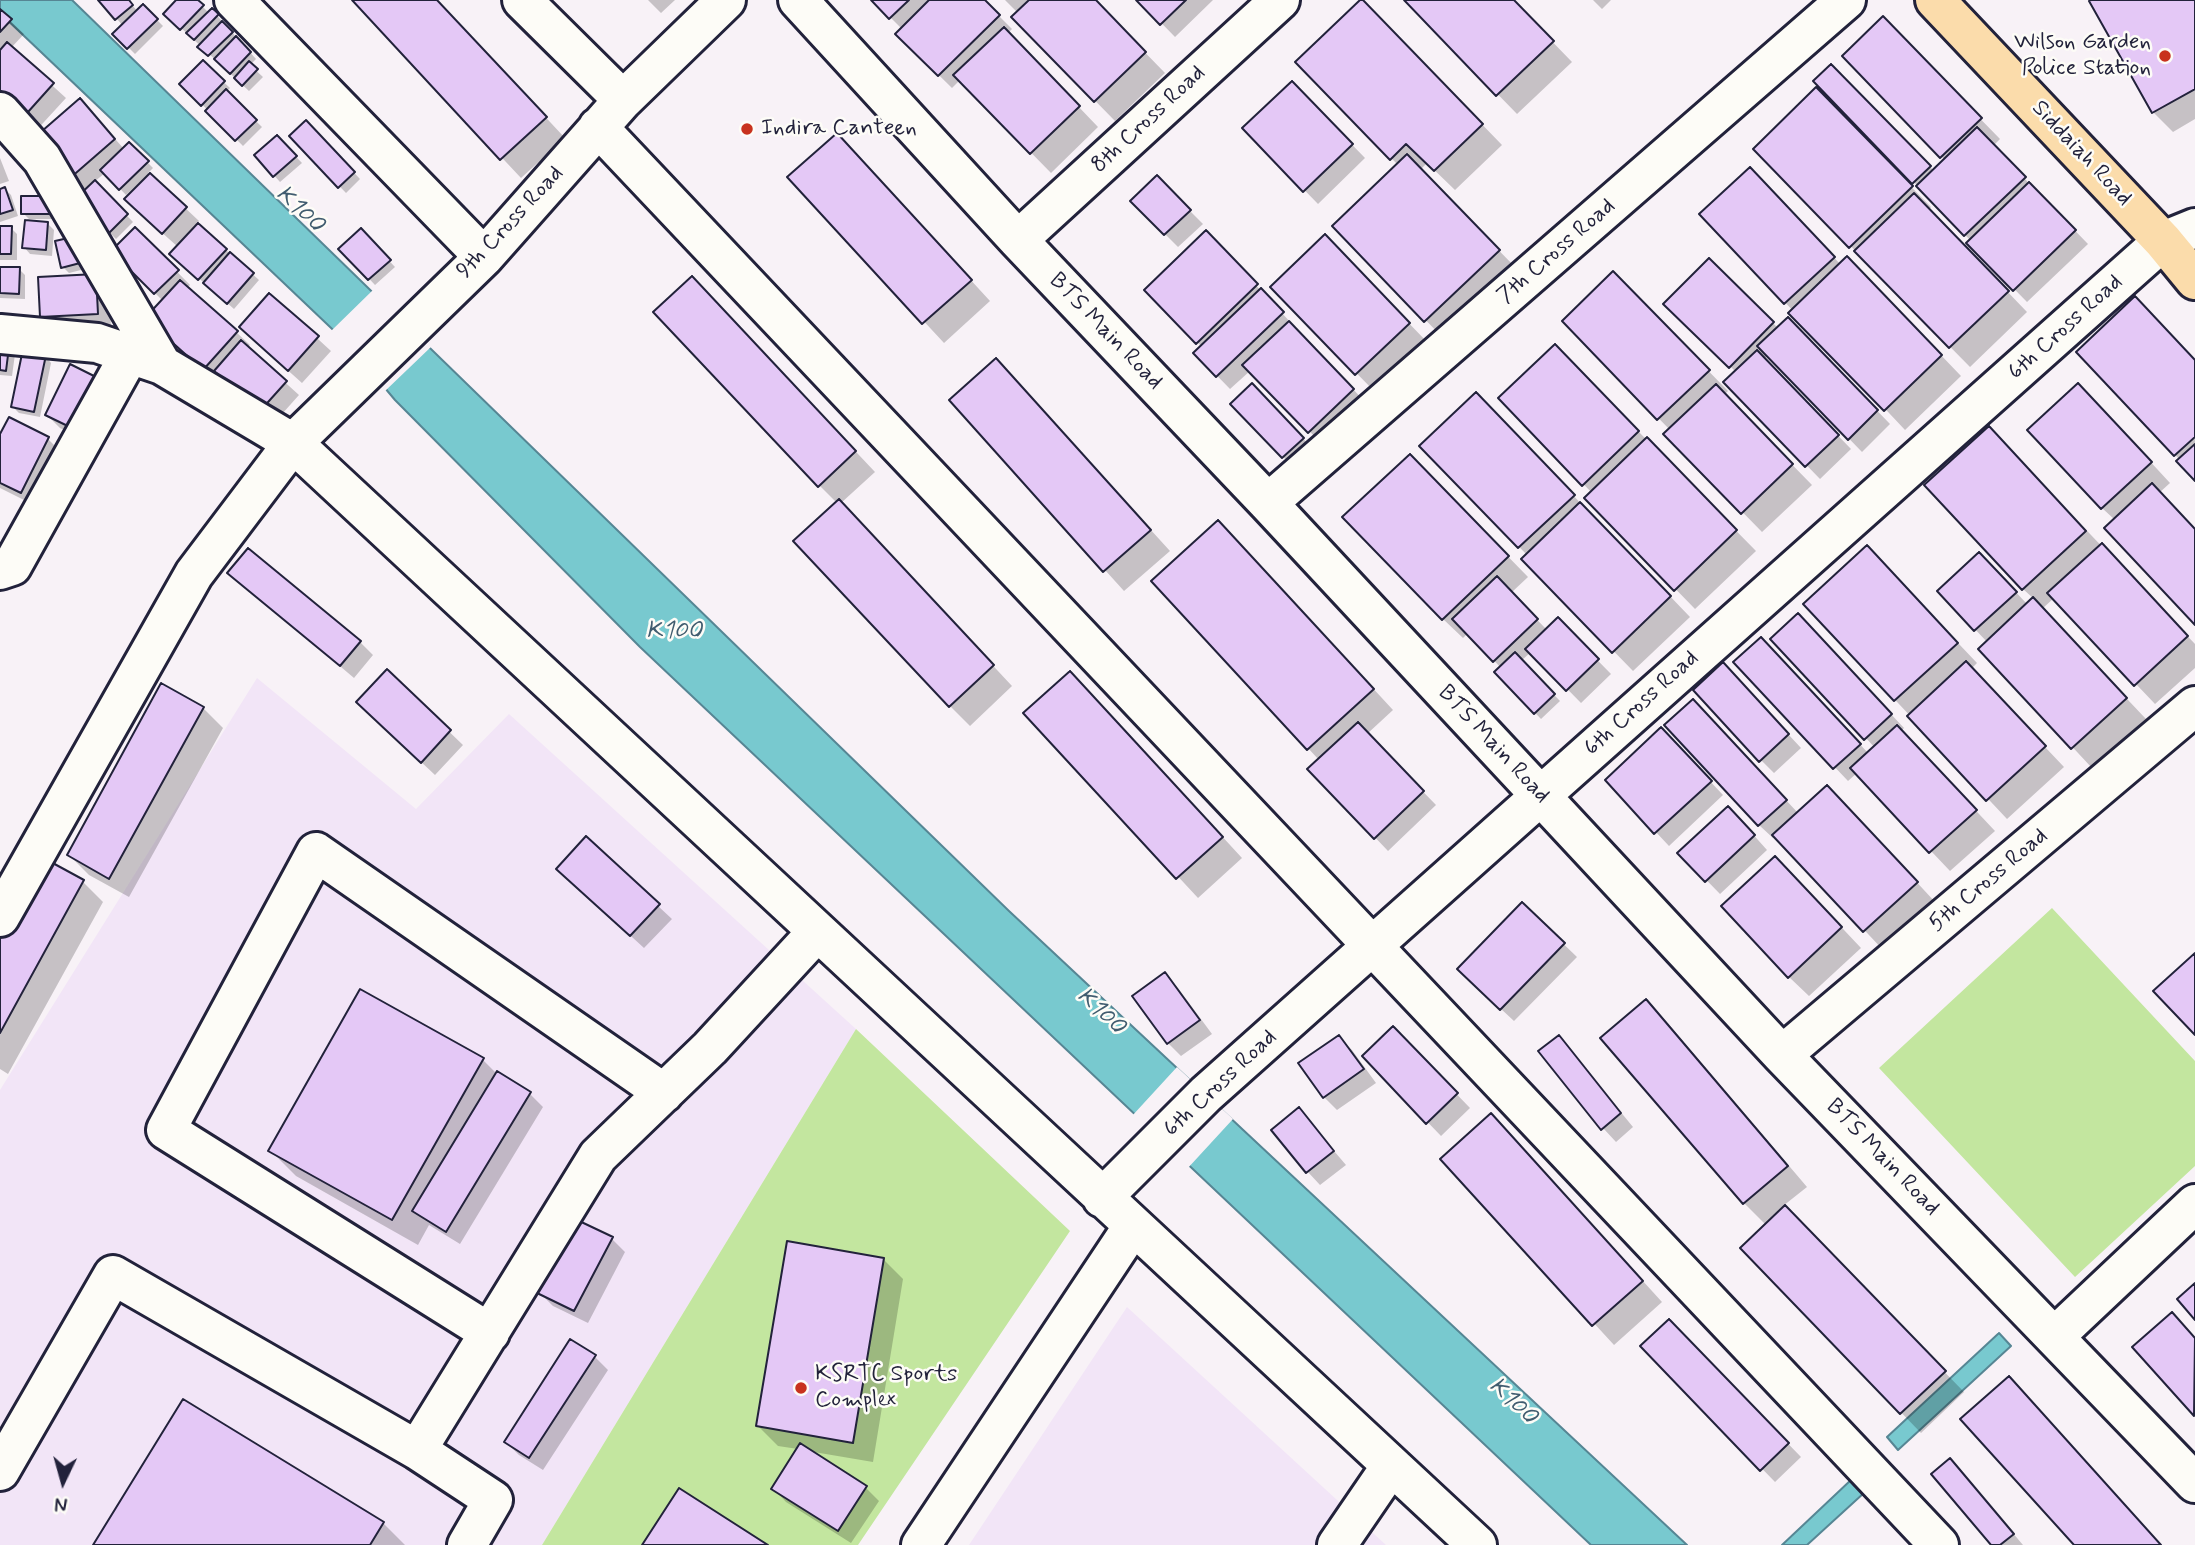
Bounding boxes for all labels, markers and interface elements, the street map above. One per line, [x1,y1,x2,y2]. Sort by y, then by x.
place label: Wilson Garden Police Station [2014,29,2151,83]
marker: Wilson Garden Police Station [2157,48,2173,64]
street label: 8th Cross Road [1086,60,1212,180]
street label: Siddaiah Road [2025,95,2137,213]
place label: Indira Canteen [761,115,917,143]
marker: Indira Canteen [739,121,755,137]
street label: 9th Cross Road [452,161,570,285]
water label: K100 [269,180,329,240]
street label: 7th Cross Road [1493,193,1621,311]
street label: BTS Main Road [1042,268,1168,396]
street label: 6th Cross Road [2003,269,2129,387]
water label: K100 [646,618,702,646]
street label: 6th Cross Road [1579,645,1705,763]
street label: BTS Main Road [1431,680,1555,810]
street label: 5th Cross Road [1924,823,2054,939]
water label: K100 [1070,982,1130,1042]
street label: 6th Cross Road [1159,1025,1283,1143]
street label: BTS Main Road [1819,1094,1945,1222]
place label: KSRTC Sports Complex [815,1361,957,1415]
water label: K100 [1482,1372,1542,1432]
marker: KSRTC Sports Complex [793,1380,809,1396]
north arrow [28,1447,98,1517]
text: N [54,1490,69,1516]

